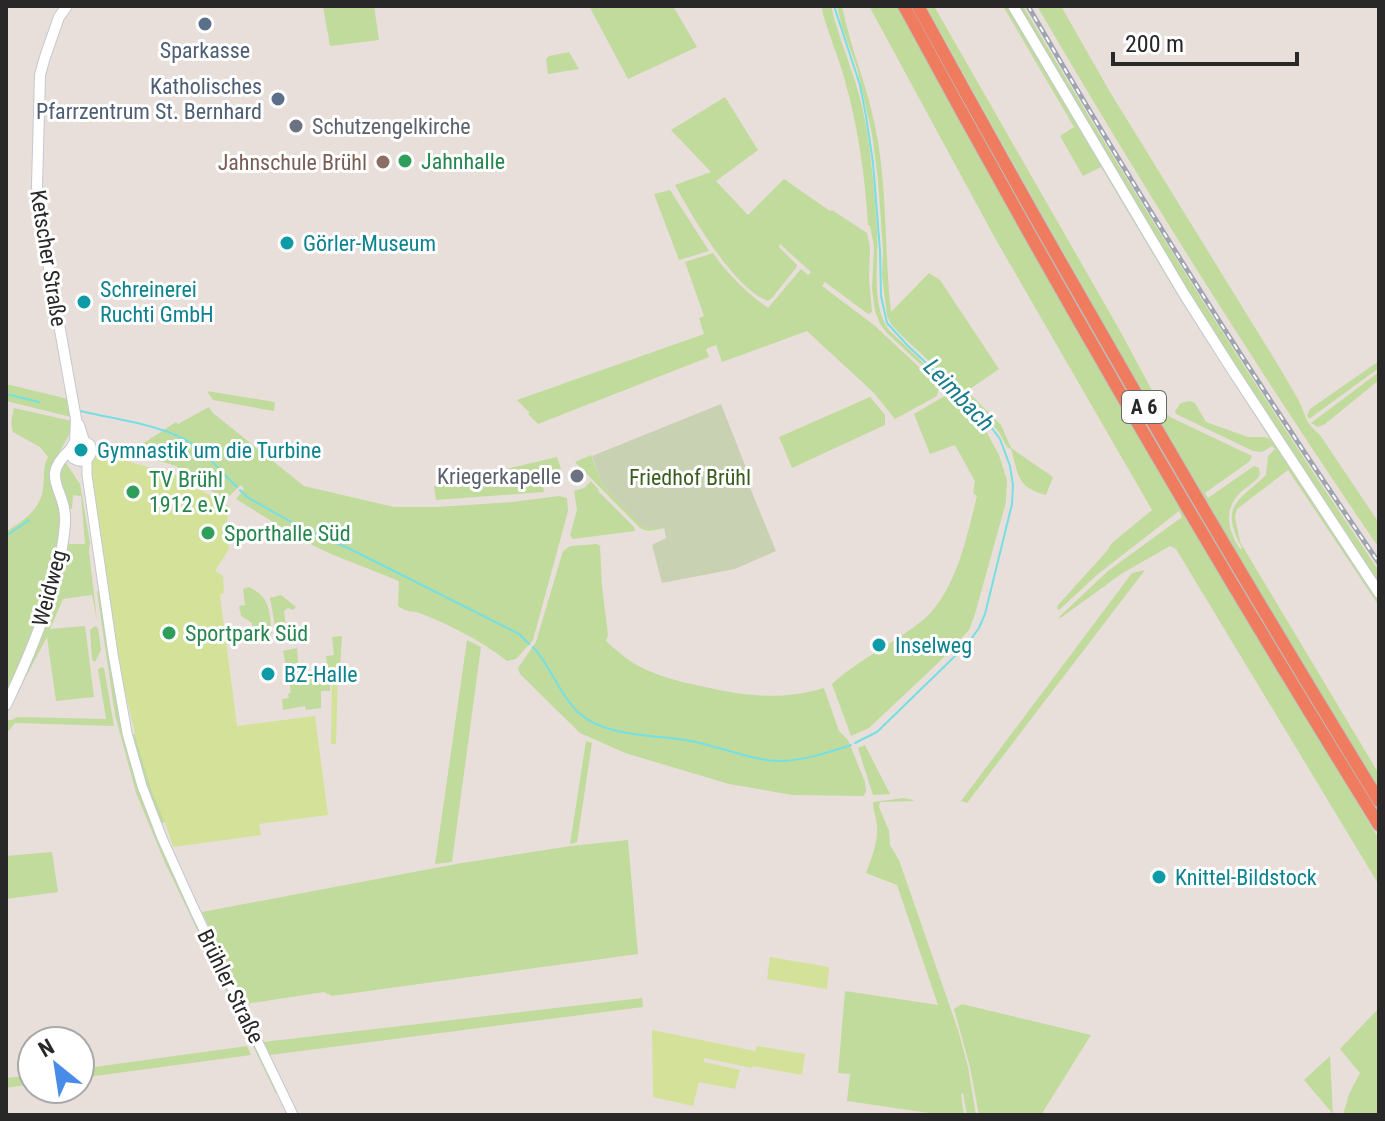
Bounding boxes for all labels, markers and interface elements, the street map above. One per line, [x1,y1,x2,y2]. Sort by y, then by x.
marker: Sparkasse [196,15,214,33]
scale bar [1113,16,1297,66]
text: 200 m [1125,30,1184,58]
place label: Sparkasse [160,38,250,63]
place label: Katholisches Pfarrzentrum St. Bernhard [36,74,262,124]
marker: Katholisches Pfarrzentrum St. Bernhard [269,90,287,108]
place label: Schutzengelkirche [312,114,471,139]
marker: Schutzengelkirche [287,117,305,135]
place label: Jahnhalle [421,149,505,174]
place label: Jahnschule Brühl [218,150,367,175]
marker: Jahnhalle [396,152,414,170]
marker: Jahnschule Brühl [374,153,392,171]
street label: Ketscher Straße [25,188,72,328]
place label: Görler-Museum [303,231,436,256]
marker: Görler-Museum [278,234,296,252]
place label: Schreinerei Ruchti GmbH [100,277,214,327]
marker: Schreinerei Ruchti GmbH [75,293,93,311]
water label: Leimbach [918,353,1000,437]
road number: A 6 [1122,391,1166,423]
place label: Gymnastik um die Turbine [97,438,321,463]
marker: Gymnastik um die Turbine [72,441,90,459]
place label: Kriegerkapelle [437,464,561,489]
park label: Friedhof Brühl [629,465,751,490]
place label: TV Brühl 1912 e.V. [149,467,229,517]
marker: Kriegerkapelle [568,467,586,485]
marker: TV Brühl 1912 e.V. [124,483,142,501]
place label: Sporthalle Süd [224,521,351,546]
marker: Sporthalle Süd [199,524,217,542]
street label: Weidweg [27,547,72,629]
place label: Sportpark Süd [185,621,308,646]
marker: Sportpark Süd [160,624,178,642]
place label: Inselweg [895,633,972,658]
marker: Inselweg [870,636,888,654]
place label: BZ-Halle [284,662,358,687]
marker: BZ-Halle [259,665,277,683]
place label: Knittel-Bildstock [1175,865,1317,890]
marker: Knittel-Bildstock [1150,868,1168,886]
street label: Brühler Straße [192,925,269,1047]
north arrow [16,1025,96,1105]
text: N [34,1034,58,1062]

